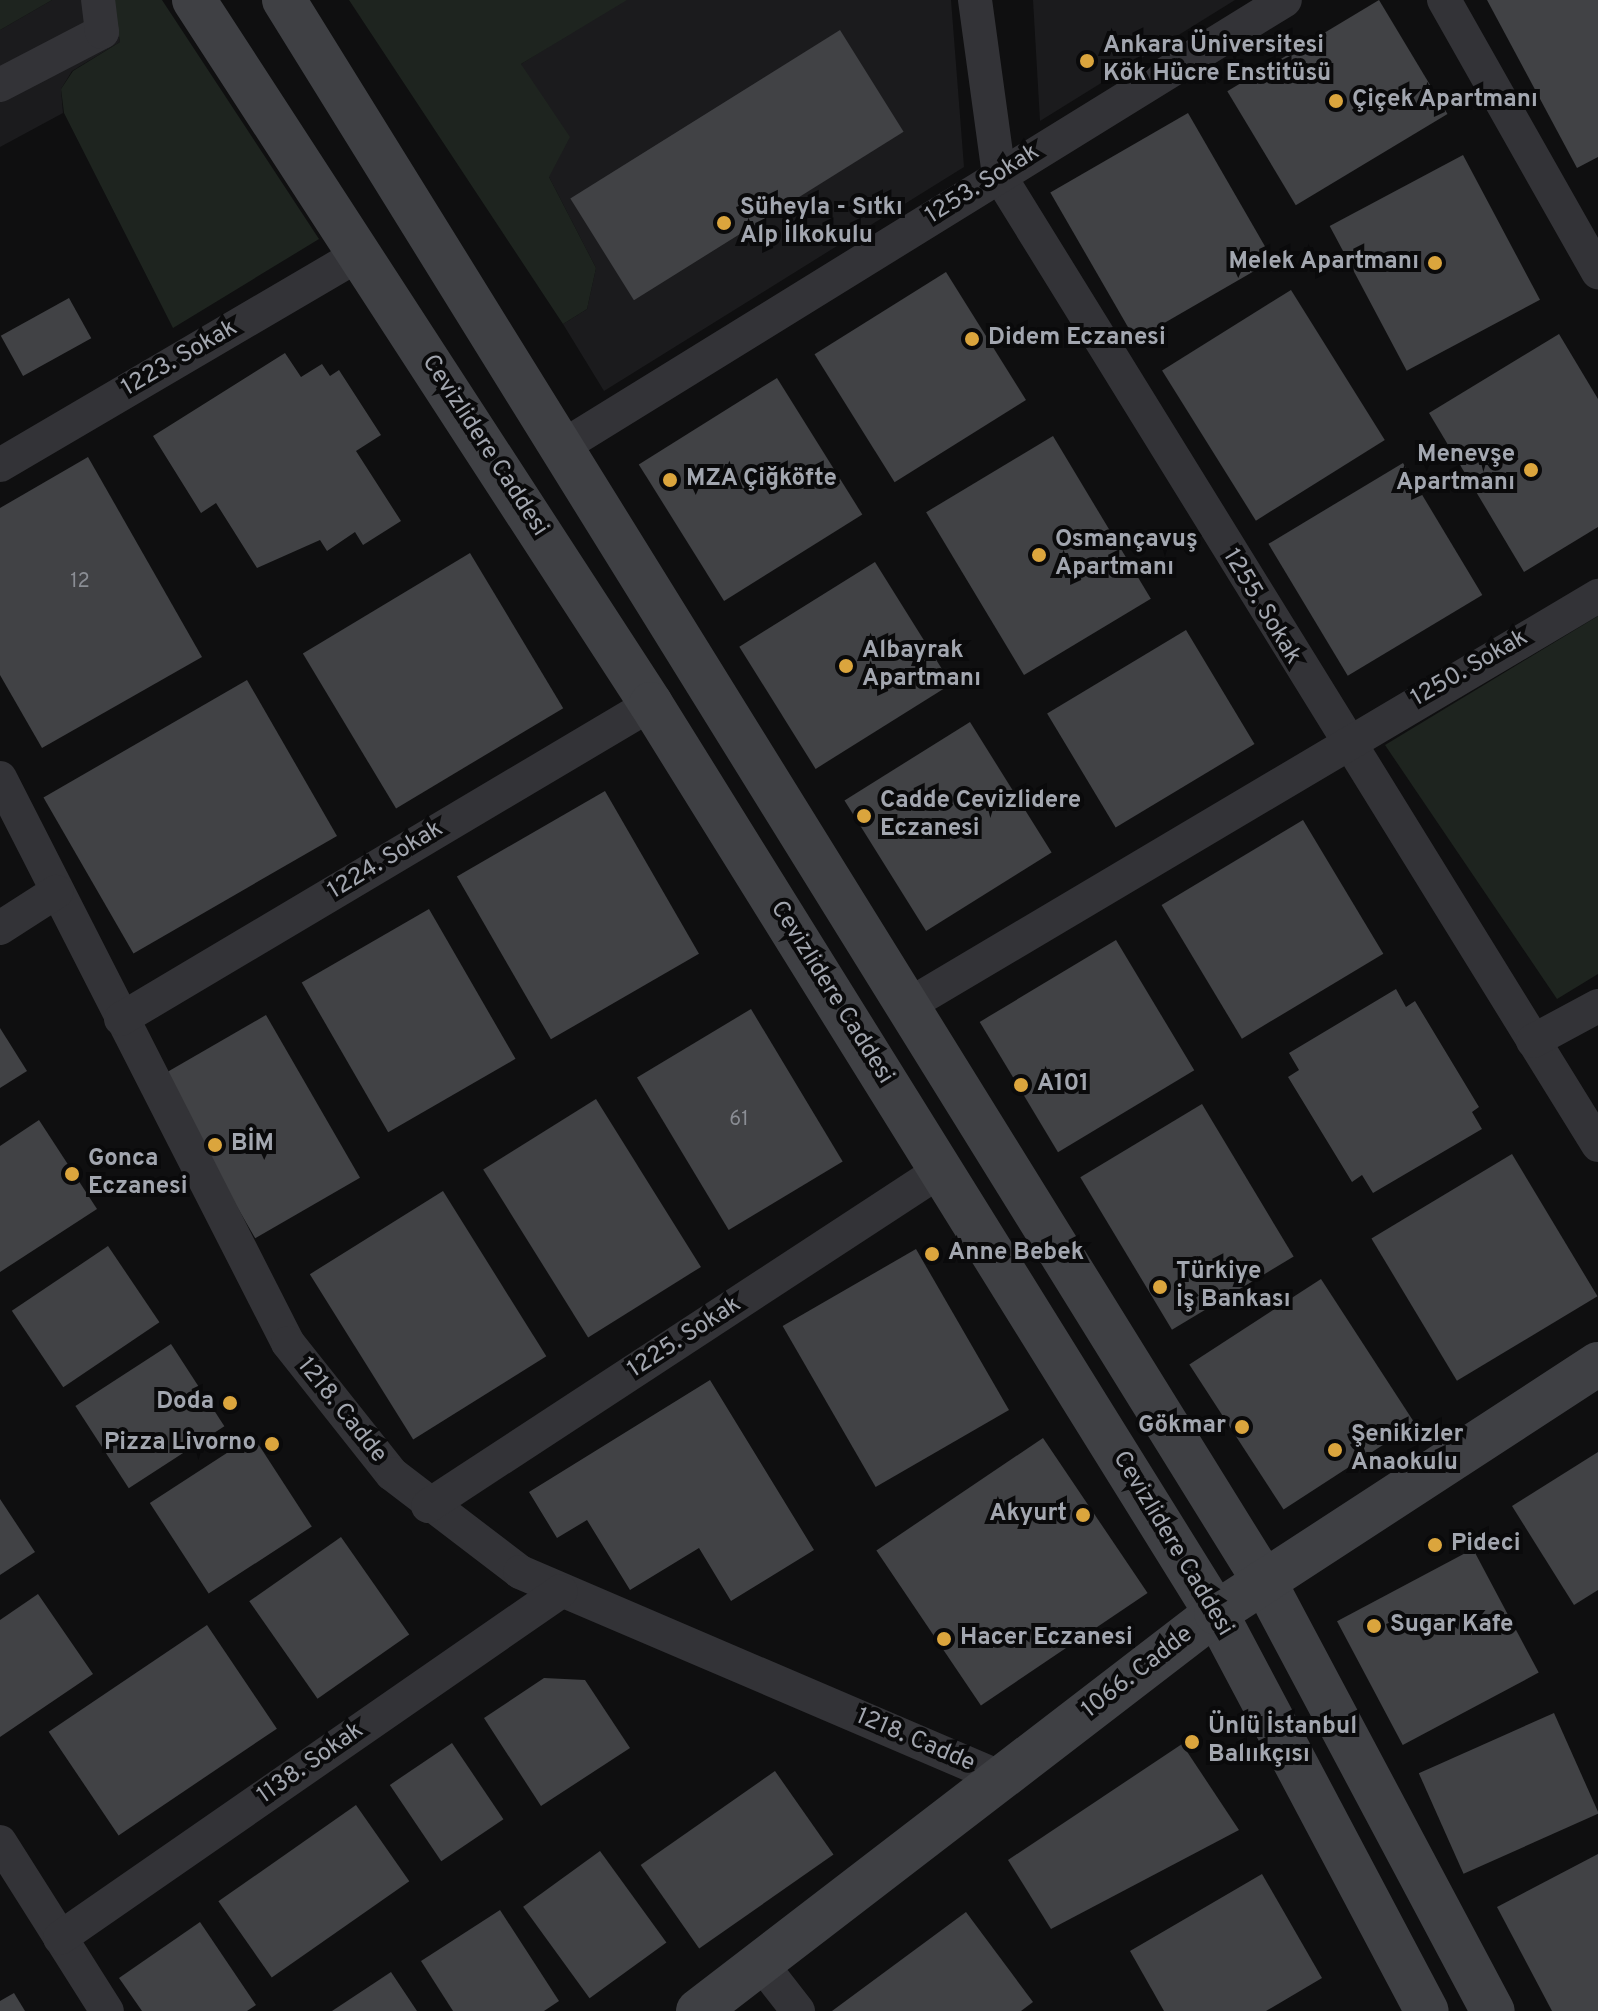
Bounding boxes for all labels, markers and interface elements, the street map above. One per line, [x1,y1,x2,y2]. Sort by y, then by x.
place label: Ankara Üniversitesi Kök Hücre Enstitüsü [1103,33,1331,89]
marker: Ankara Üniversitesi Kök Hücre Enstitüsü [1078,52,1096,70]
place label: Çiçek Apartmanı [1352,87,1539,115]
marker: Çiçek Apartmanı [1327,92,1345,110]
street label: 1253. Sokak [921,139,1045,231]
place label: Süheyla - Sıtkı Alp İlkokulu [740,195,903,251]
marker: Süheyla - Sıtkı Alp İlkokulu [715,214,733,232]
place label: Melek Apartmanı [1227,249,1419,277]
marker: Melek Apartmanı [1426,254,1444,272]
street label: 1223. Sokak [117,314,243,404]
place label: Didem Eczanesi [988,325,1166,353]
marker: Didem Eczanesi [963,330,981,348]
street label: Cevizlidere Caddesi [415,350,553,542]
place label: Menevşe Apartmanı [1396,442,1515,498]
marker: Menevşe Apartmanı [1522,461,1540,479]
place label: MZA Çiğköfte [686,466,838,494]
marker: MZA Çiğköfte [661,471,679,489]
place label: Osmançavuş Apartmanı [1055,527,1198,583]
street label: 1255. Sokak [1215,544,1307,670]
marker: Osmançavuş Apartmanı [1030,546,1048,564]
house number: 12 [70,570,90,594]
street label: 1250. Sokak [1407,624,1533,714]
place label: Albayrak Apartmanı [862,638,981,694]
marker: Albayrak Apartmanı [837,657,855,675]
place label: Cadde Cevizlidere Eczanesi [880,788,1081,844]
marker: Cadde Cevizlidere Eczanesi [855,807,873,825]
street label: 1224. Sokak [323,815,449,907]
street label: Cevizlidere Caddesi [763,896,899,1090]
place label: A101 [1037,1071,1089,1099]
marker: A101 [1012,1076,1030,1094]
house number: 61 [729,1108,749,1132]
place label: BİM [231,1131,274,1159]
marker: BİM [206,1136,224,1154]
place label: Gonca Eczanesi [88,1146,188,1202]
marker: Gonca Eczanesi [63,1165,81,1183]
place label: Anne Bebek [948,1240,1084,1268]
marker: Anne Bebek [923,1245,941,1263]
place label: Türkiye İş Bankası [1176,1259,1290,1315]
marker: Türkiye İş Bankası [1151,1278,1169,1296]
street label: 1225. Sokak [623,1291,747,1385]
street label: 1218. Cadde [290,1353,392,1469]
place label: Doda [156,1389,214,1417]
marker: Doda [221,1394,239,1412]
place label: Gökmar [1138,1413,1226,1441]
marker: Gökmar [1233,1418,1251,1436]
place label: Şenikizler Anaokulu [1351,1422,1463,1478]
place label: Pizza Livorno [104,1430,256,1458]
marker: Pizza Livorno [263,1435,281,1453]
marker: Şenikizler Anaokulu [1326,1441,1344,1459]
street label: Cevizlidere Caddesi [1105,1446,1239,1642]
place label: Akyurt [989,1501,1067,1529]
marker: Akyurt [1074,1506,1092,1524]
place label: Pideci [1451,1531,1521,1559]
marker: Pideci [1426,1536,1444,1554]
place label: Sugar Kafe [1390,1612,1513,1640]
marker: Sugar Kafe [1365,1617,1383,1635]
street label: 1066. Cadde [1077,1621,1199,1725]
place label: Hacer Eczanesi [960,1625,1133,1653]
marker: Hacer Eczanesi [935,1630,953,1648]
street label: 1218. Cadde [851,1703,979,1779]
place label: Ünlü İstanbul Balııkçısı [1208,1714,1357,1770]
street label: 1138. Sokak [252,1717,370,1811]
marker: Ünlü İstanbul Balııkçısı [1183,1733,1201,1751]

